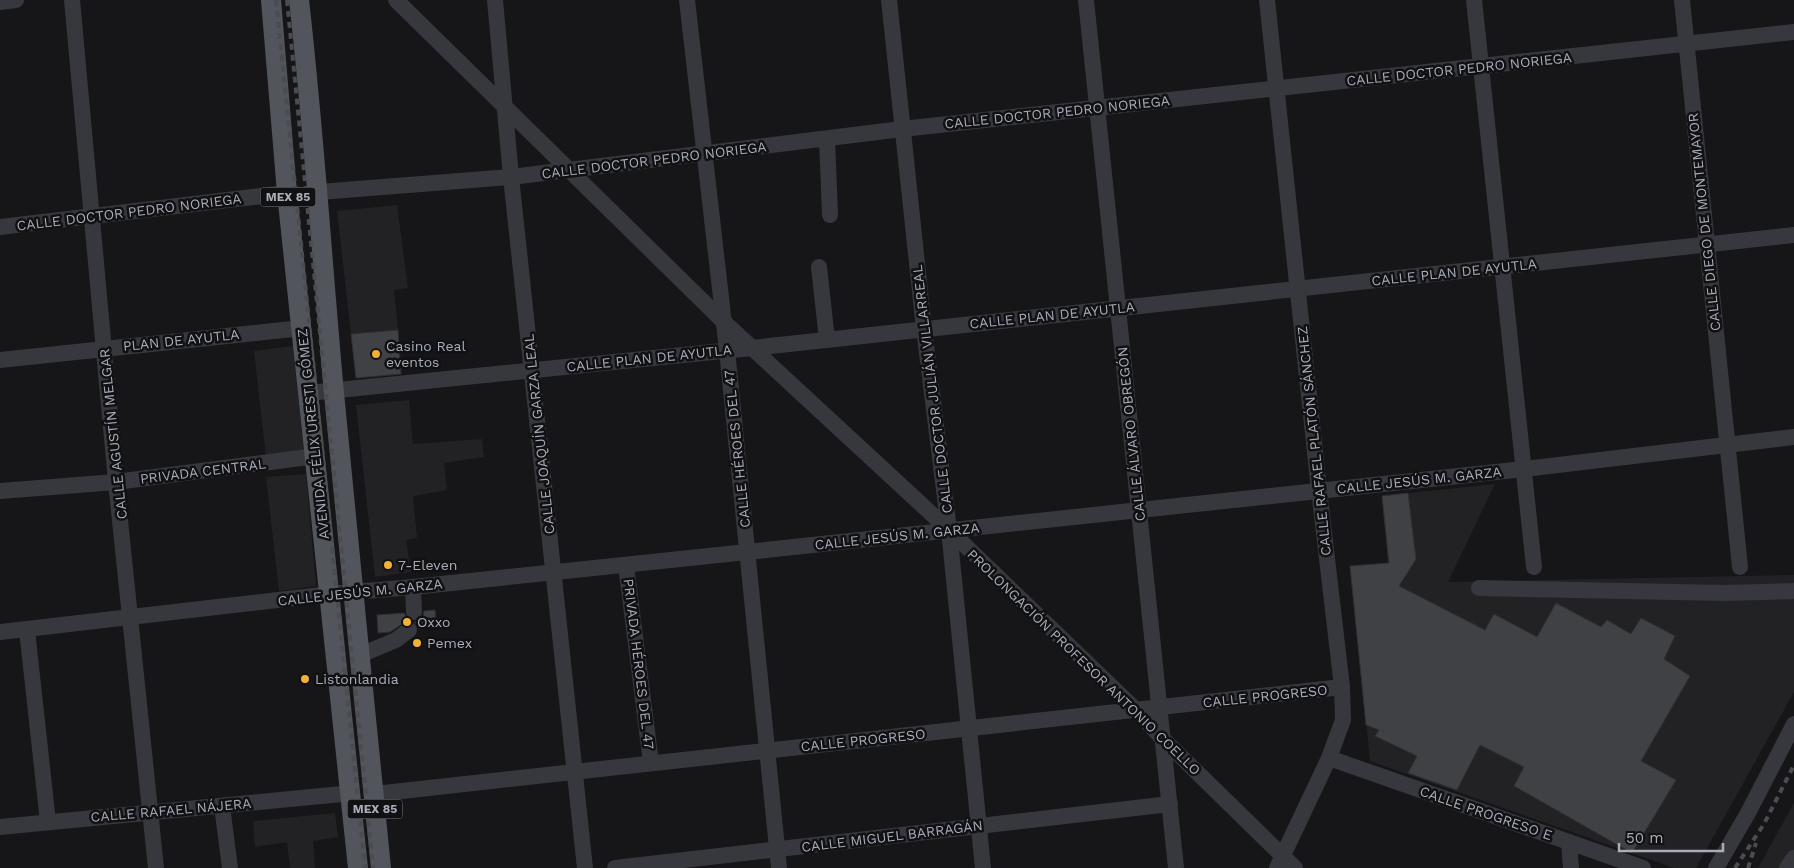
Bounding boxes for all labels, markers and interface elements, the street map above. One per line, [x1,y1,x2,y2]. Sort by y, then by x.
street label: CALLE DOCTOR PEDRO NORIEGA [1346,49,1572,89]
street label: CALLE DOCTOR PEDRO NORIEGA [944,92,1170,132]
street label: CALLE DIEGO DE MONTEMAYOR [1685,112,1723,332]
street label: CALLE DOCTOR PEDRO NORIEGA [541,138,767,182]
road number: MEX 85 [260,188,316,206]
street label: CALLE DOCTOR PEDRO NORIEGA [16,190,242,234]
street label: CALLE PLAN DE AYUTLA [1371,255,1537,289]
street label: CALLE DOCTOR JULIÁN VILLARREAL [909,264,955,514]
street label: CALLE PLAN DE AYUTLA [969,298,1135,332]
street label: CALLE RAFAEL PLATÓN SÁNCHEZ [1294,325,1334,557]
street label: PLAN DE AYUTLA [122,326,240,354]
street label: AVENIDA FÉLIX URESTI GÓMEZ [294,328,332,540]
street label: CALLE JOAQUÍN GARZA LEAL [521,333,557,535]
place label: Casino Real eventos [386,338,467,370]
street label: CALLE PLAN DE AYUTLA [566,341,732,375]
street label: CALLE ÁLVARO OBREGÓN [1114,346,1148,522]
street label: CALLE AGUSTÍN MELGAR [96,348,130,520]
marker: Casino Real eventos [370,348,382,360]
street label: CALLE HÉROES DEL 47 [721,369,753,529]
street label: PRIVADA CENTRAL [139,455,267,487]
street label: CALLE JESÚS M. GARZA [1336,463,1502,497]
street label: CALLE JESÚS M. GARZA [814,519,980,553]
street label: PROLONGACIÓN PROFESOR ANTONIO COELLO [964,546,1204,778]
place label: 7-Eleven [398,557,457,573]
marker: 7-Eleven [382,559,394,571]
street label: CALLE JESÚS M. GARZA [277,575,443,609]
street label: PRIVADA HÉROES DEL 47 [621,578,657,750]
place label: Oxxo [417,614,450,630]
marker: Oxxo [401,616,413,628]
place label: Pemex [427,635,472,651]
marker: Pemex [411,637,423,649]
place label: Listonlandia [315,671,399,687]
marker: Listonlandia [299,673,311,685]
street label: CALLE PROGRESO [1202,681,1328,711]
street label: CALLE PROGRESO [800,725,926,755]
street label: CALLE PROGRESO E [1418,783,1554,843]
street label: CALLE RAFAEL NÁJERA [90,795,252,825]
road number: MEX 85 [348,800,402,819]
street label: CALLE MIGUEL BARRAGÁN [800,817,984,855]
scale bar [1619,820,1723,852]
text: 50 m [1626,829,1663,847]

